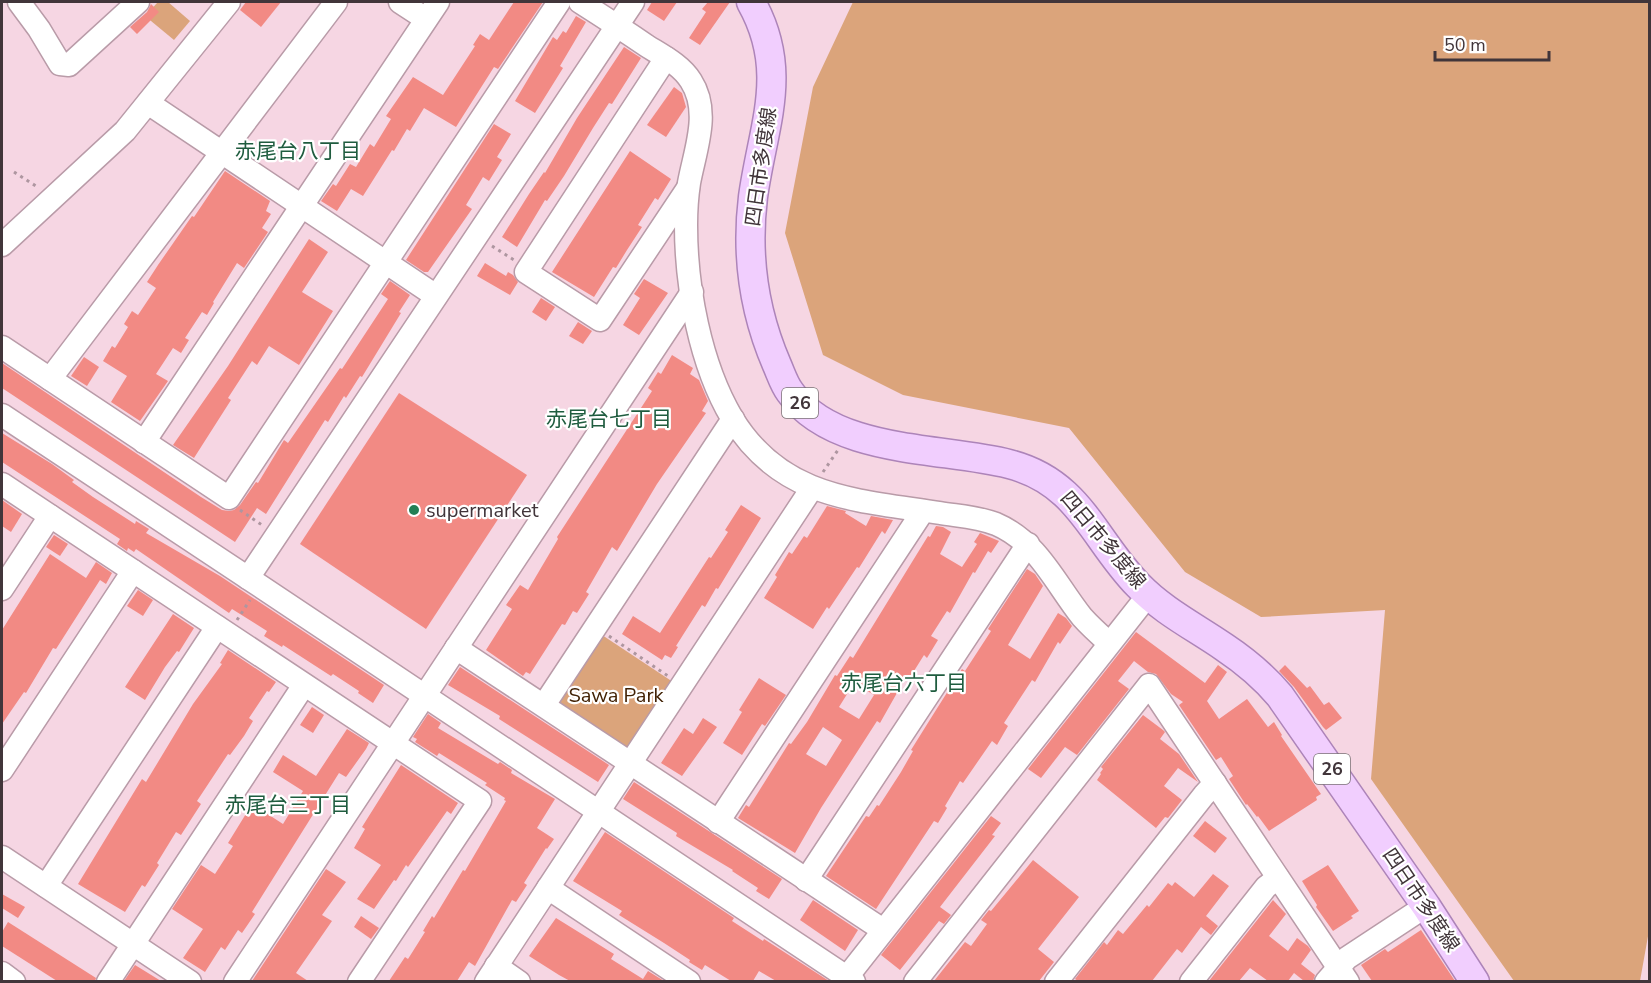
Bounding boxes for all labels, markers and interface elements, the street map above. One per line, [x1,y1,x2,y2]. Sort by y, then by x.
scale bar [1435,24,1549,62]
text: 50 m [1444,33,1486,57]
street label: 四日市多度線 [739,106,783,228]
district label: 赤尾台八丁目 [235,137,361,165]
road number: 26 [782,388,818,418]
district label: 赤尾台七丁目 [546,405,672,433]
street label: 四日市多度線 [1054,485,1152,595]
place label: supermarket [426,497,540,524]
marker: supermarket [407,503,421,517]
district label: 赤尾台六丁目 [841,669,967,697]
park label: Sawa Park [568,682,665,709]
road number: 26 [1314,754,1350,784]
district label: 赤尾台三丁目 [225,791,351,819]
street label: 四日市多度線 [1376,843,1466,957]

